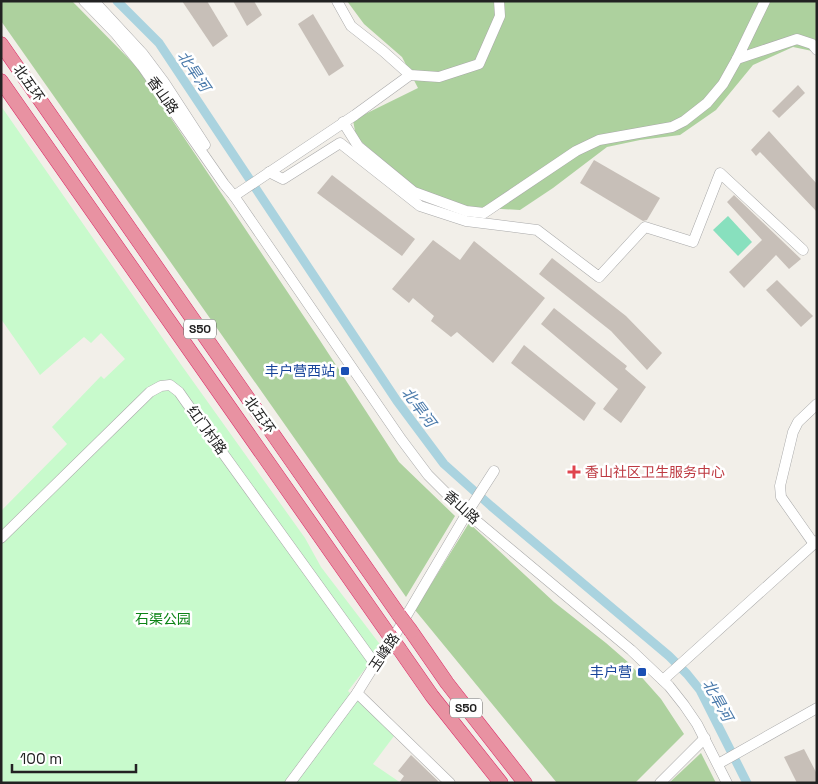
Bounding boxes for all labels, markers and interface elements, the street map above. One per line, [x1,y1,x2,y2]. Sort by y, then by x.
water label: 北旱河 [174,47,216,97]
street label: 北五环 [10,61,48,105]
street label: 香山路 [144,73,182,117]
road number: S50 [184,320,216,338]
place label: 丰户营西站 [265,362,335,380]
marker: 丰户营西站 [339,365,351,377]
water label: 北旱河 [398,383,442,433]
street label: 北五环 [241,393,279,437]
street label: 红门村路 [183,402,231,458]
place label: 香山社区卫生服务中心 [585,463,725,481]
marker: 香山社区卫生服务中心 [567,465,581,479]
street label: 香山路 [440,486,484,528]
park label: 石渠公园 [135,610,191,628]
street label: 玉峰路 [365,630,403,674]
place label: 丰户营 [590,663,632,681]
marker: 丰户营 [636,666,648,678]
water label: 北旱河 [699,676,739,727]
road number: S50 [450,698,482,718]
scale bar [12,742,136,774]
text: 100 m [20,749,62,768]

